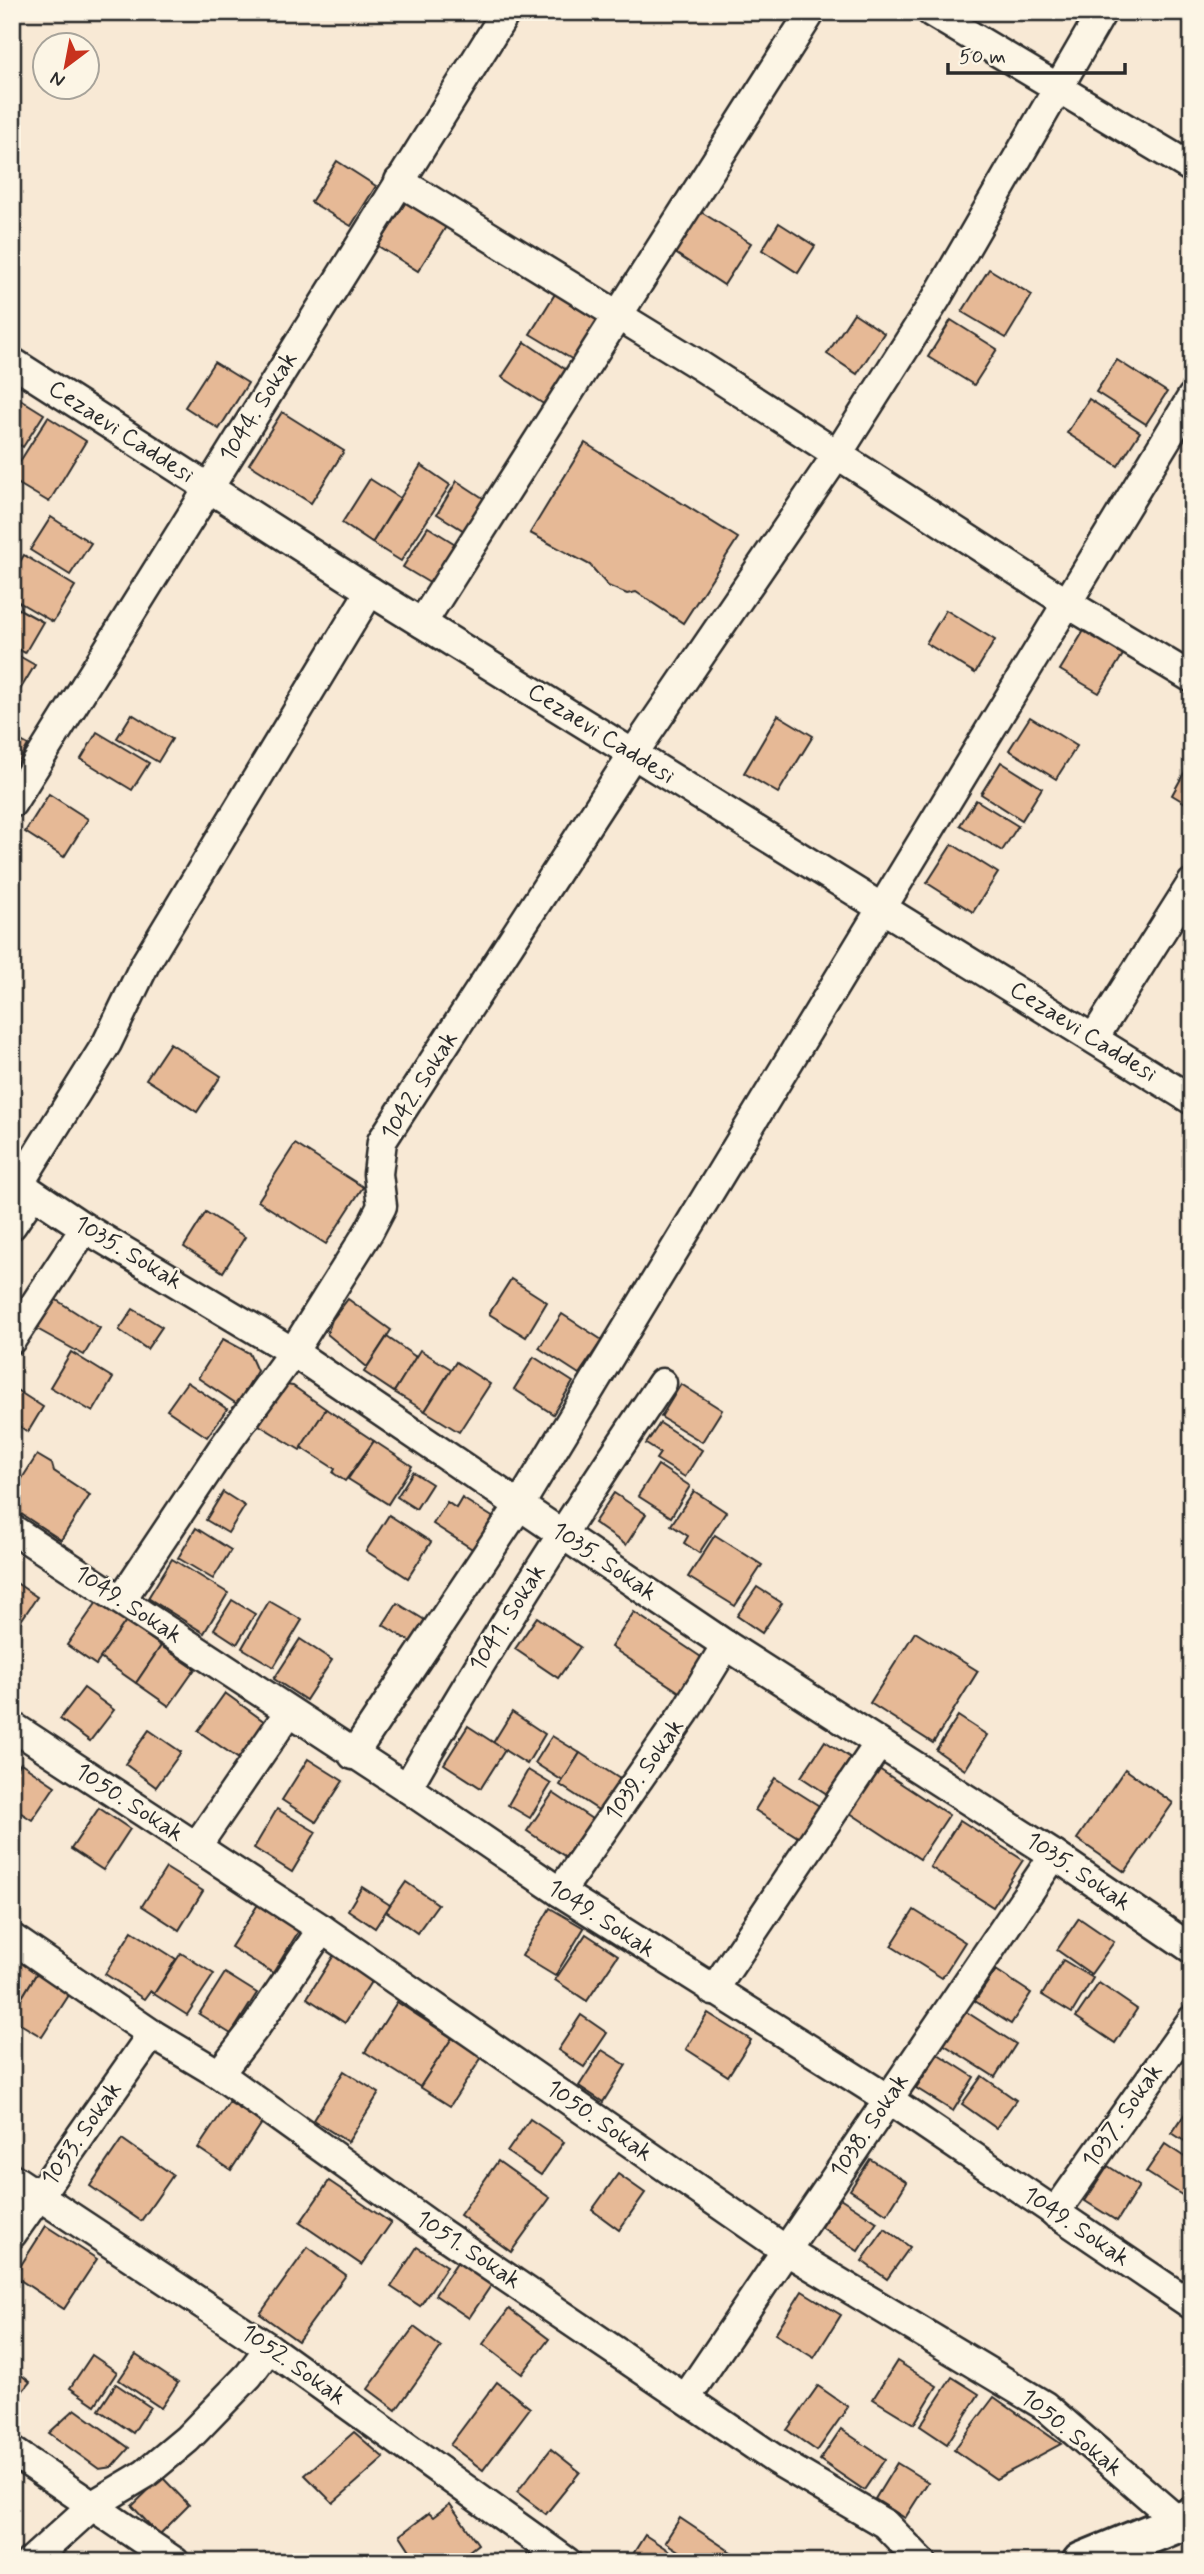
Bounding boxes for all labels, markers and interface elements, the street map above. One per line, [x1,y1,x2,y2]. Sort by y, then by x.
north arrow [32,32,102,102]
scale bar [948,32,1125,76]
text: 50 m [959,43,1006,71]
text: N [46,65,70,93]
street label: 1044. Sokak [213,346,305,468]
street label: Cezaevi Caddesi [42,373,200,491]
street label: Cezaevi Caddesi [521,676,681,792]
street label: Cezaevi Caddesi [1003,974,1163,1090]
street label: 1042. Sokak [374,1026,466,1146]
street label: 1035. Sokak [68,1209,188,1297]
street label: 1035. Sokak [545,1515,663,1609]
street label: 1041. Sokak [463,1558,553,1678]
street label: 1049. Sokak [68,1559,188,1651]
street label: 1039. Sokak [598,1713,692,1827]
street label: 1050. Sokak [69,1756,189,1850]
street label: 1035. Sokak [1019,1825,1137,1919]
street label: 1049. Sokak [541,1873,661,1965]
street label: 1037. Sokak [1076,2057,1170,2174]
street label: 1038. Sokak [824,2068,916,2184]
street label: 1050. Sokak [540,2073,659,2169]
street label: 1053. Sokak [35,2076,129,2192]
street label: 1049. Sokak [1017,2180,1136,2274]
street label: 1051. Sokak [409,2203,527,2297]
street label: 1052. Sokak [234,2317,352,2413]
street label: 1050. Sokak [1013,2382,1129,2484]

